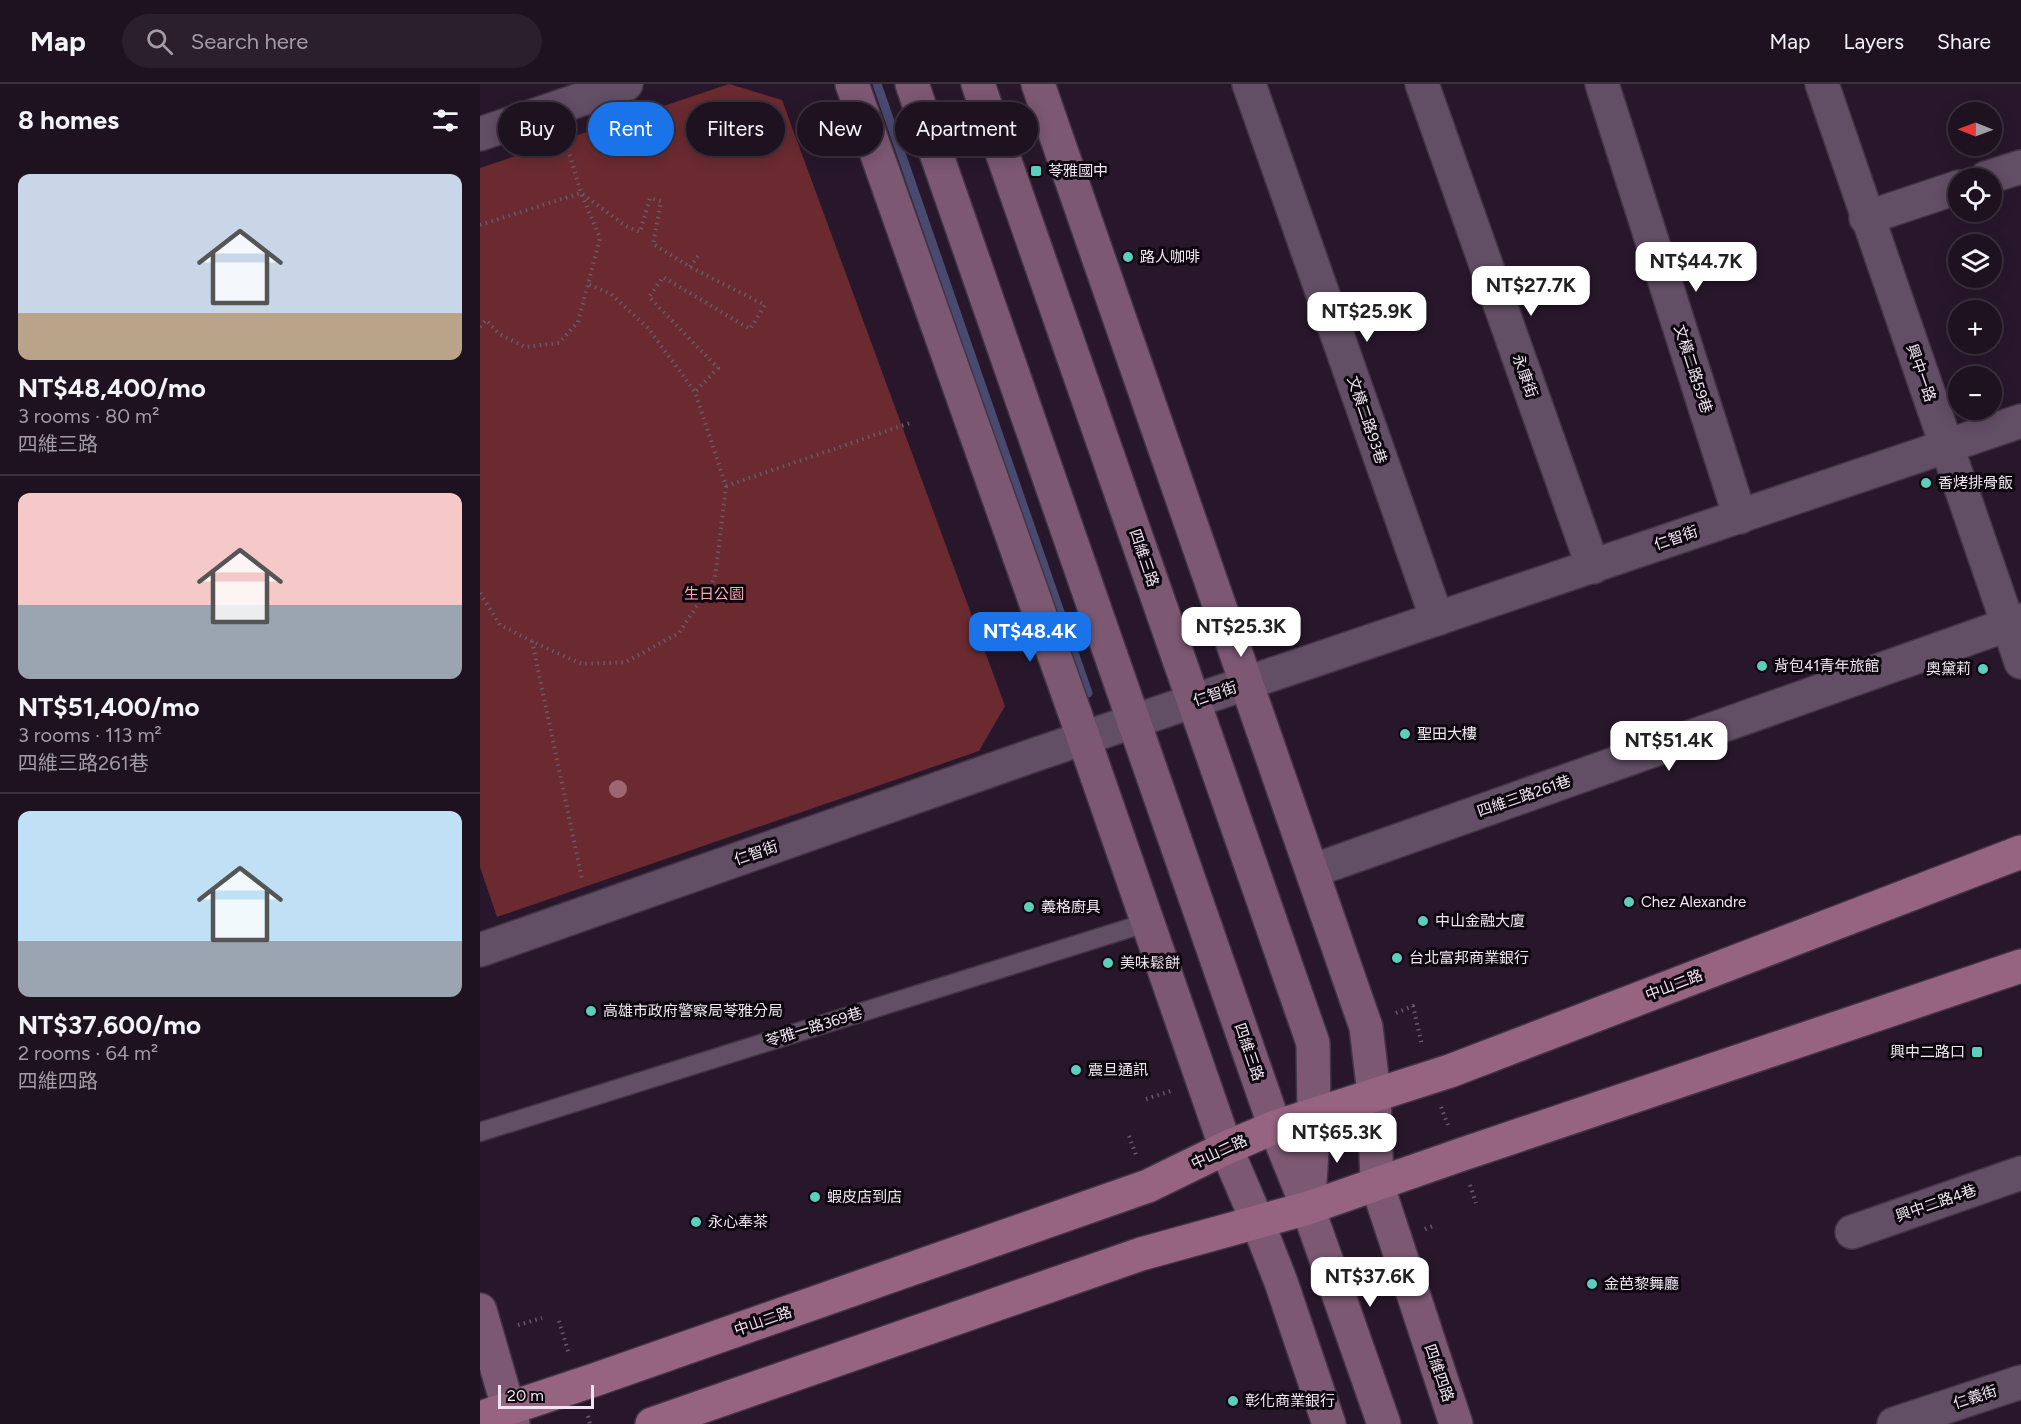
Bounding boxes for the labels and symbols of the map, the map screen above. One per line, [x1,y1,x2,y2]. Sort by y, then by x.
north arrow [1948,102,2002,156]
place label: 苓雅國中 [1048,162,1108,180]
marker: 苓雅國中 [1029,164,1043,178]
pin: NT$44.7K [1634,242,1758,293]
place label: 路人咖啡 [1140,248,1200,266]
marker: 路人咖啡 [1121,250,1135,264]
pin: NT$27.7K [1469,266,1593,317]
pin: NT$25.9K [1305,292,1429,343]
street label: 文橫二路59巷 [1670,322,1716,416]
street label: 興中一路 [1903,342,1939,404]
street label: 永康街 [1509,352,1541,400]
street label: 文橫二路93巷 [1344,374,1390,466]
place label: 香烤排骨飯 [1938,474,2013,492]
marker: 香烤排骨飯 [1919,476,1933,490]
street label: 仁智街 [1652,522,1700,554]
street label: 四維三路 [1126,527,1162,589]
park label: 生日公園 [684,585,744,603]
pin: NT$25.3K [1179,607,1303,658]
pin: NT$48.4K [968,612,1092,663]
place label: 背包41青年旅館 [1774,657,1880,675]
marker: 背包41青年旅館 [1755,659,1769,673]
place label: 奧黛莉 [1926,660,1971,678]
marker: 奧黛莉 [1976,662,1990,676]
street label: 仁智街 [1191,678,1239,710]
pin: NT$51.4K [1607,721,1731,772]
place label: 聖田大樓 [1417,725,1477,743]
marker: 聖田大樓 [1398,727,1412,741]
street label: 四維三路261巷 [1475,772,1573,820]
street label: 仁智街 [732,837,780,869]
place label: Chez Alexandre [1641,893,1746,911]
marker: Chez Alexandre [1622,895,1636,909]
place label: 義格廚具 [1041,898,1101,916]
marker: 義格廚具 [1022,900,1036,914]
place label: 中山金融大廈 [1435,912,1525,930]
marker: 中山金融大廈 [1416,914,1430,928]
place label: 台北富邦商業銀行 [1409,949,1529,967]
marker: 台北富邦商業銀行 [1390,951,1404,965]
place label: 美味鬆餅 [1120,954,1180,972]
marker: 美味鬆餅 [1101,956,1115,970]
street label: 中山二路 [1643,966,1705,1004]
place label: 高雄市政府警察局苓雅分局 [603,1002,783,1020]
marker: 高雄市政府警察局苓雅分局 [584,1004,598,1018]
street label: 苓雅一路369巷 [763,1004,865,1050]
street label: 四維三路 [1231,1021,1267,1083]
place label: 興中二路口 [1890,1043,1965,1061]
marker: 興中二路口 [1970,1045,1984,1059]
place label: 震旦通訊 [1088,1061,1148,1079]
marker: 震旦通訊 [1069,1063,1083,1077]
pin: NT$65.3K [1275,1113,1399,1164]
street label: 中山二路 [1188,1131,1250,1173]
street label: 興中二路4巷 [1893,1181,1979,1225]
place label: 蝦皮店到店 [827,1188,902,1206]
marker: 蝦皮店到店 [808,1190,822,1204]
place label: 永心奉茶 [708,1213,768,1231]
marker: 永心奉茶 [689,1215,703,1229]
pin: NT$37.6K [1308,1257,1432,1308]
place label: 金芭黎舞廳 [1604,1275,1679,1293]
marker: 金芭黎舞廳 [1585,1277,1599,1291]
street label: 中山二路 [732,1303,794,1339]
street label: 四維四路 [1421,1342,1457,1404]
street label: 仁義街 [1951,1381,1999,1413]
scale bar [498,1382,594,1410]
place label: 彰化商業銀行 [1245,1392,1335,1410]
marker: 彰化商業銀行 [1226,1394,1240,1408]

